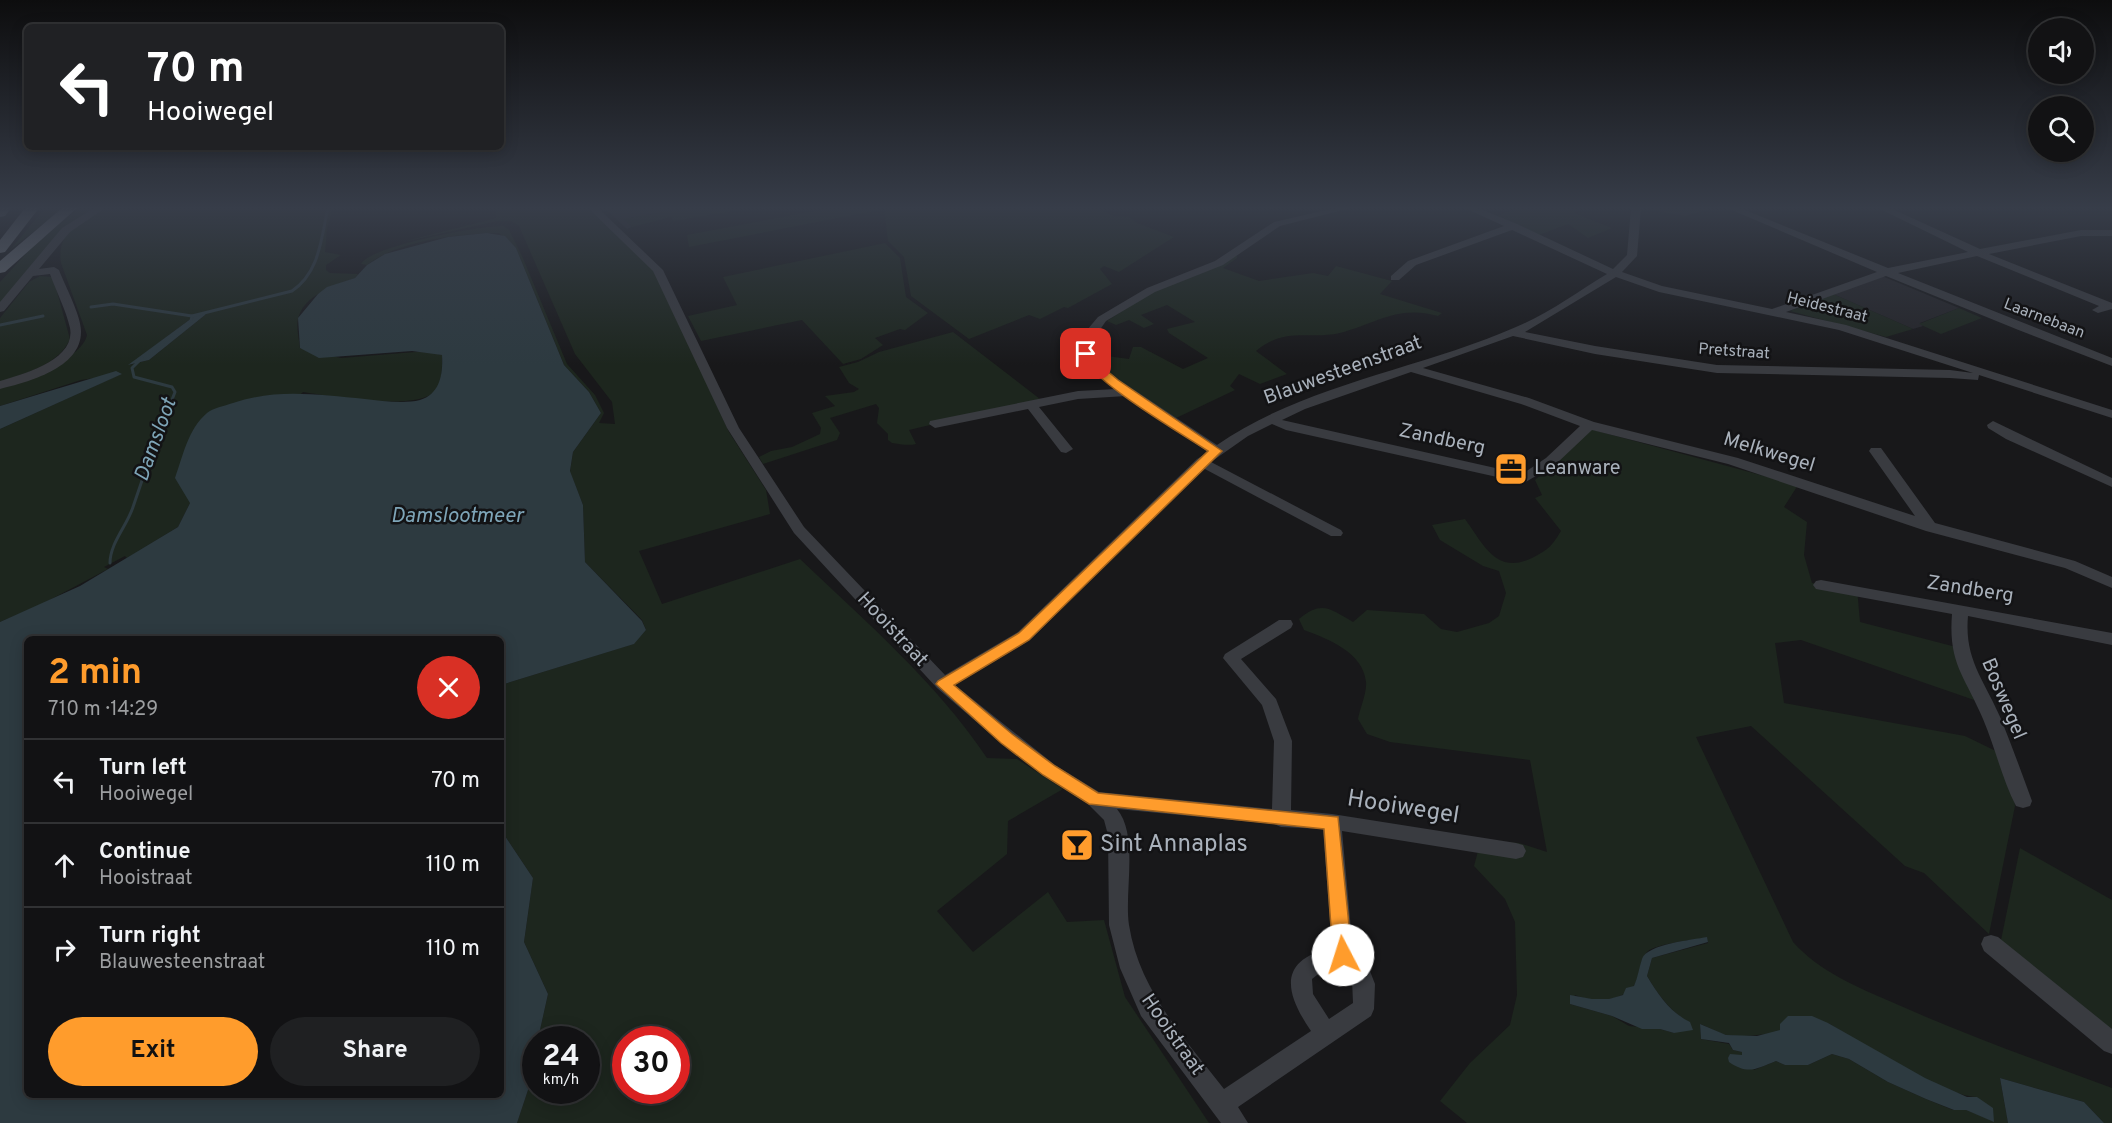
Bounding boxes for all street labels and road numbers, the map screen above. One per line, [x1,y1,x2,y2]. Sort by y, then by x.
street label: Heidestraat [1784,288,1870,328]
street label: Laarnebaan [2001,294,2087,344]
street label: Blauwesteenstraat [1260,330,1426,412]
street label: Pretstraat [1698,340,1770,364]
street label: Zandberg [1396,418,1488,462]
street label: Melkwegel [1720,427,1818,479]
street label: Zandberg [1925,570,2015,610]
street label: Hooistraat [851,587,933,673]
street label: Boswegel [1974,654,2032,744]
street label: Hooiwegel [1345,784,1461,832]
street label: Hooistraat [1135,989,1209,1081]

